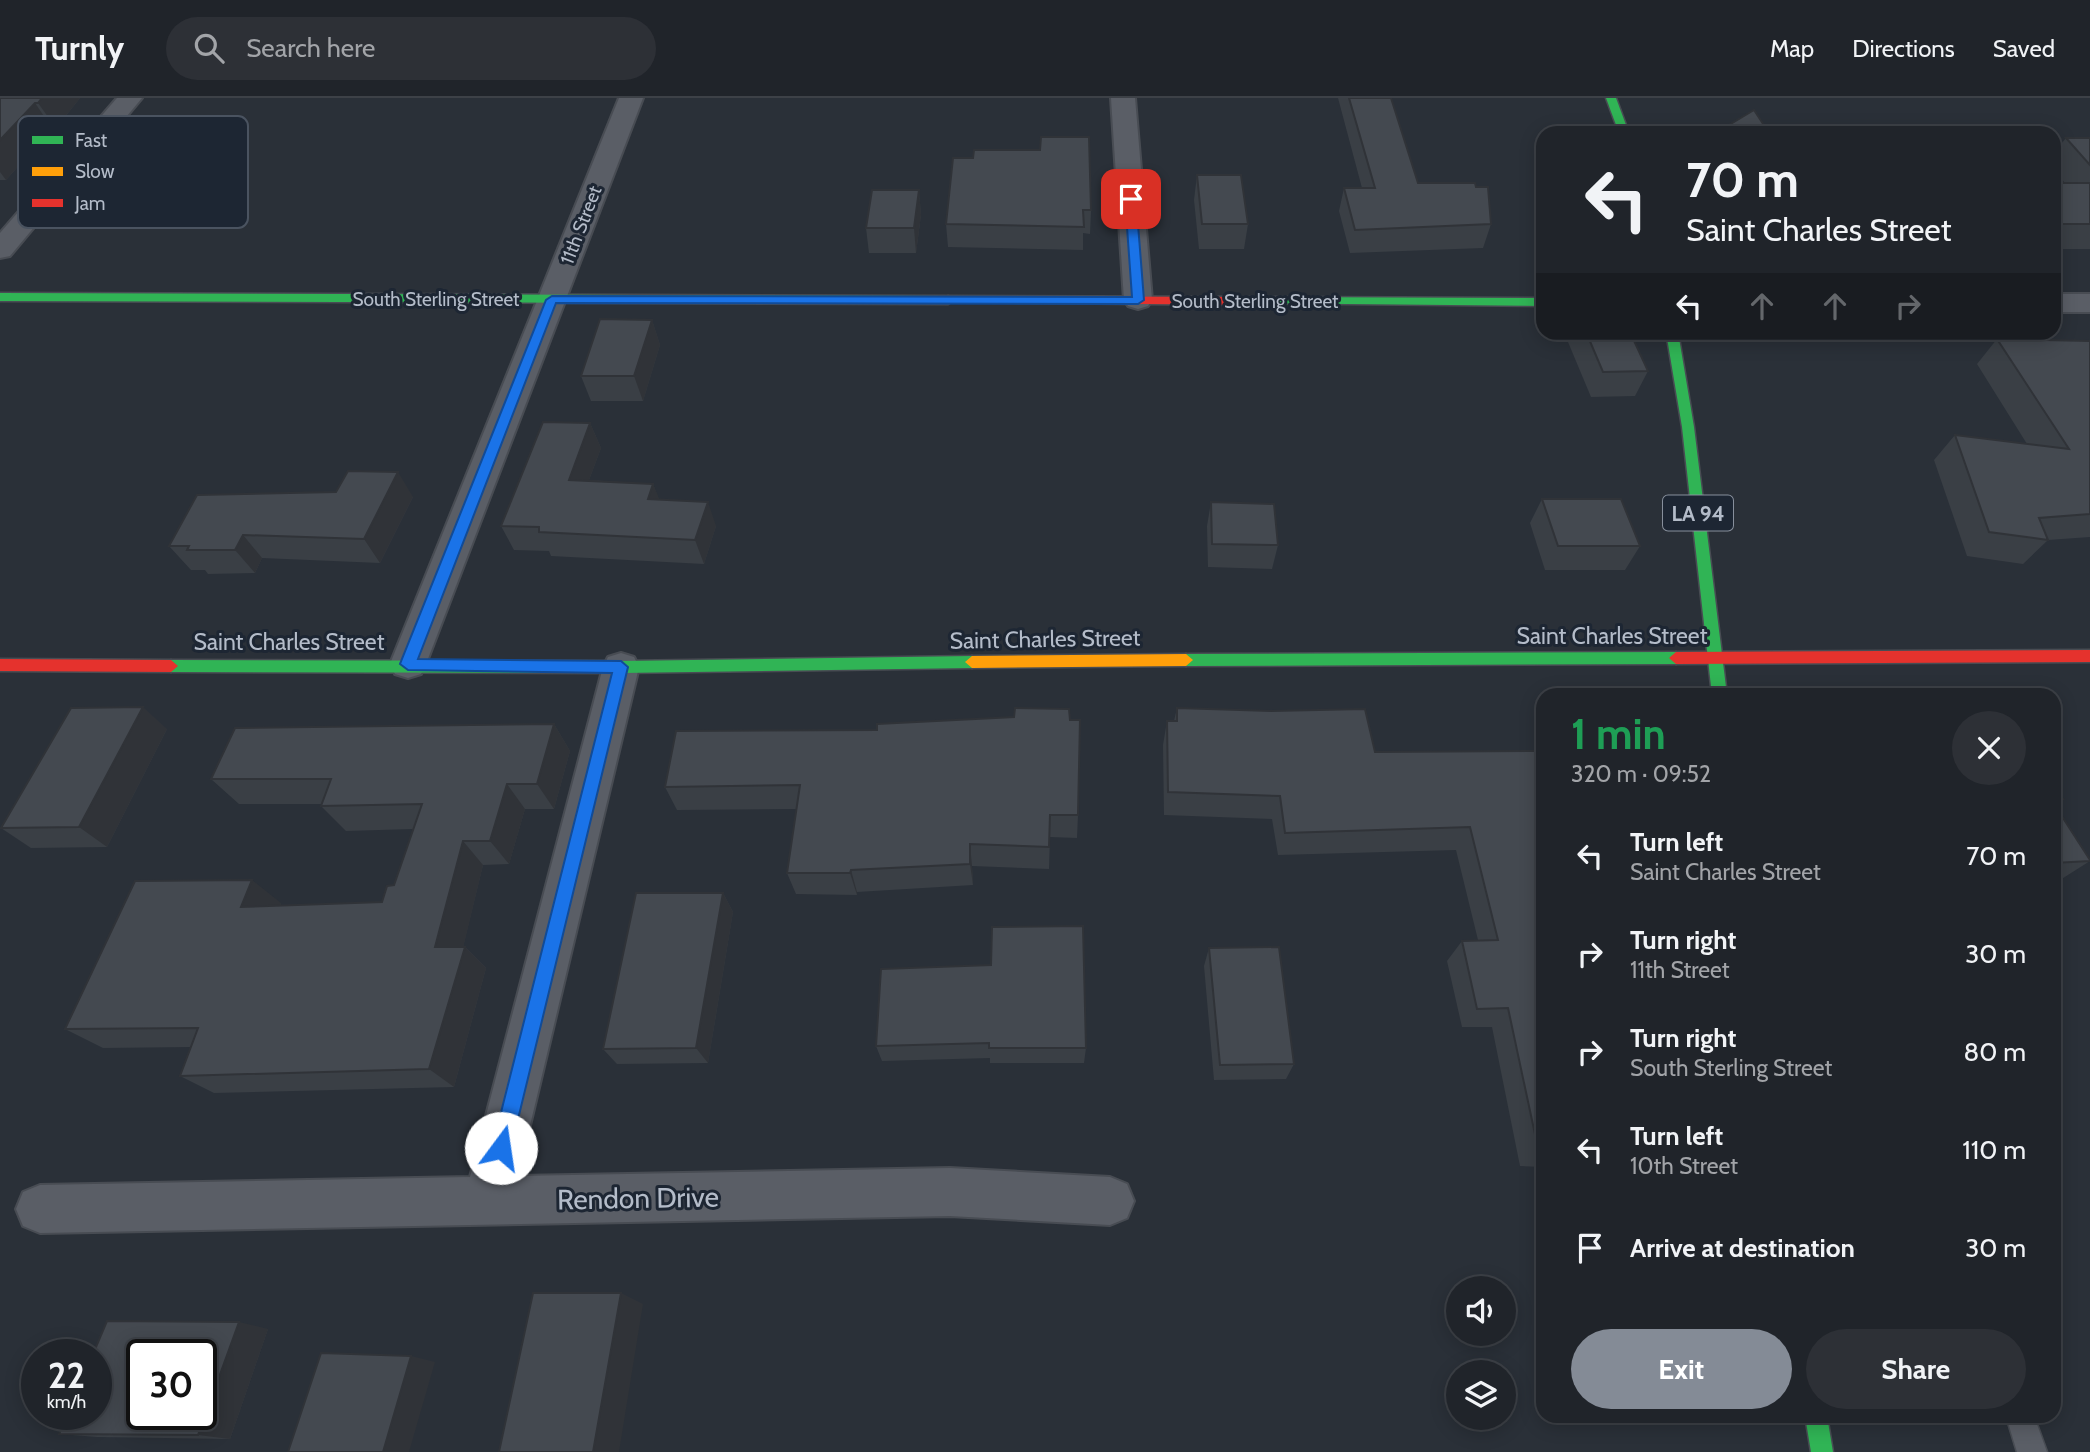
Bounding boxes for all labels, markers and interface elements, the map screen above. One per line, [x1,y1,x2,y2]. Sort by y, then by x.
search box [166,17,656,80]
text: Turnly [35,28,124,68]
icon: search [190,29,228,67]
text: Search here [246,32,375,64]
text: Map [1770,34,1814,63]
text: Directions [1852,34,1955,63]
text: Saved [1993,34,2055,63]
legend [18,116,248,228]
text: Fast [75,129,108,152]
text: 70 m [1686,150,1799,209]
icon: left [1571,154,1662,245]
text: Slow [75,160,115,183]
pin [1101,169,1161,229]
icon: arrive [1112,180,1150,218]
street label: 11th Street [556,182,607,267]
text: Jam [74,192,105,215]
text: Saint Charles Street [1686,210,1951,249]
icon: left [1670,287,1708,325]
icon: ahead [1743,287,1781,325]
icon: ahead [1816,287,1854,325]
icon: right [1889,287,1927,325]
street label: South Sterling Street [352,288,520,311]
street label: South Sterling Street [1171,290,1339,313]
road number: LA 94 [1663,496,1733,530]
street label: Saint Charles Street [1517,622,1708,650]
street label: Saint Charles Street [949,623,1141,655]
street label: Saint Charles Street [194,628,385,656]
text: 1 min [1571,708,1666,760]
button: close [1952,711,2026,785]
text: 320 m · 09:52 [1571,760,1711,788]
text: Turn left [1630,826,1723,858]
icon: left [1571,837,1609,875]
text: 70 m [1966,840,2026,872]
text: Saint Charles Street [1630,858,1821,886]
text: Turn right [1630,924,1736,956]
icon: right [1571,935,1609,973]
text: 30 m [1965,938,2026,970]
text: 11th Street [1630,956,1730,984]
text: Turn right [1630,1022,1736,1054]
icon: right [1571,1033,1609,1071]
text: 80 m [1963,1036,2026,1068]
text: South Sterling Street [1630,1054,1832,1082]
position arrow [464,1111,538,1185]
text: Turn left [1630,1120,1723,1152]
icon: left [1571,1131,1609,1169]
text: 110 m [1962,1134,2026,1166]
text: 10th Street [1630,1152,1738,1180]
street label: Rendon Drive [557,1180,719,1216]
icon: arrive [1571,1229,1609,1267]
text: Arrive at destination [1630,1232,1855,1264]
text: 30 m [1965,1232,2026,1264]
map controls [1446,1276,1516,1430]
button: sound [1446,1276,1516,1346]
button: Exit [1571,1329,1792,1409]
button: Share [1806,1329,2026,1409]
speed limit sign: 30 [126,1339,217,1430]
text: 22 [48,1354,85,1397]
button: layers [1446,1360,1516,1430]
text: km/h [47,1391,86,1413]

